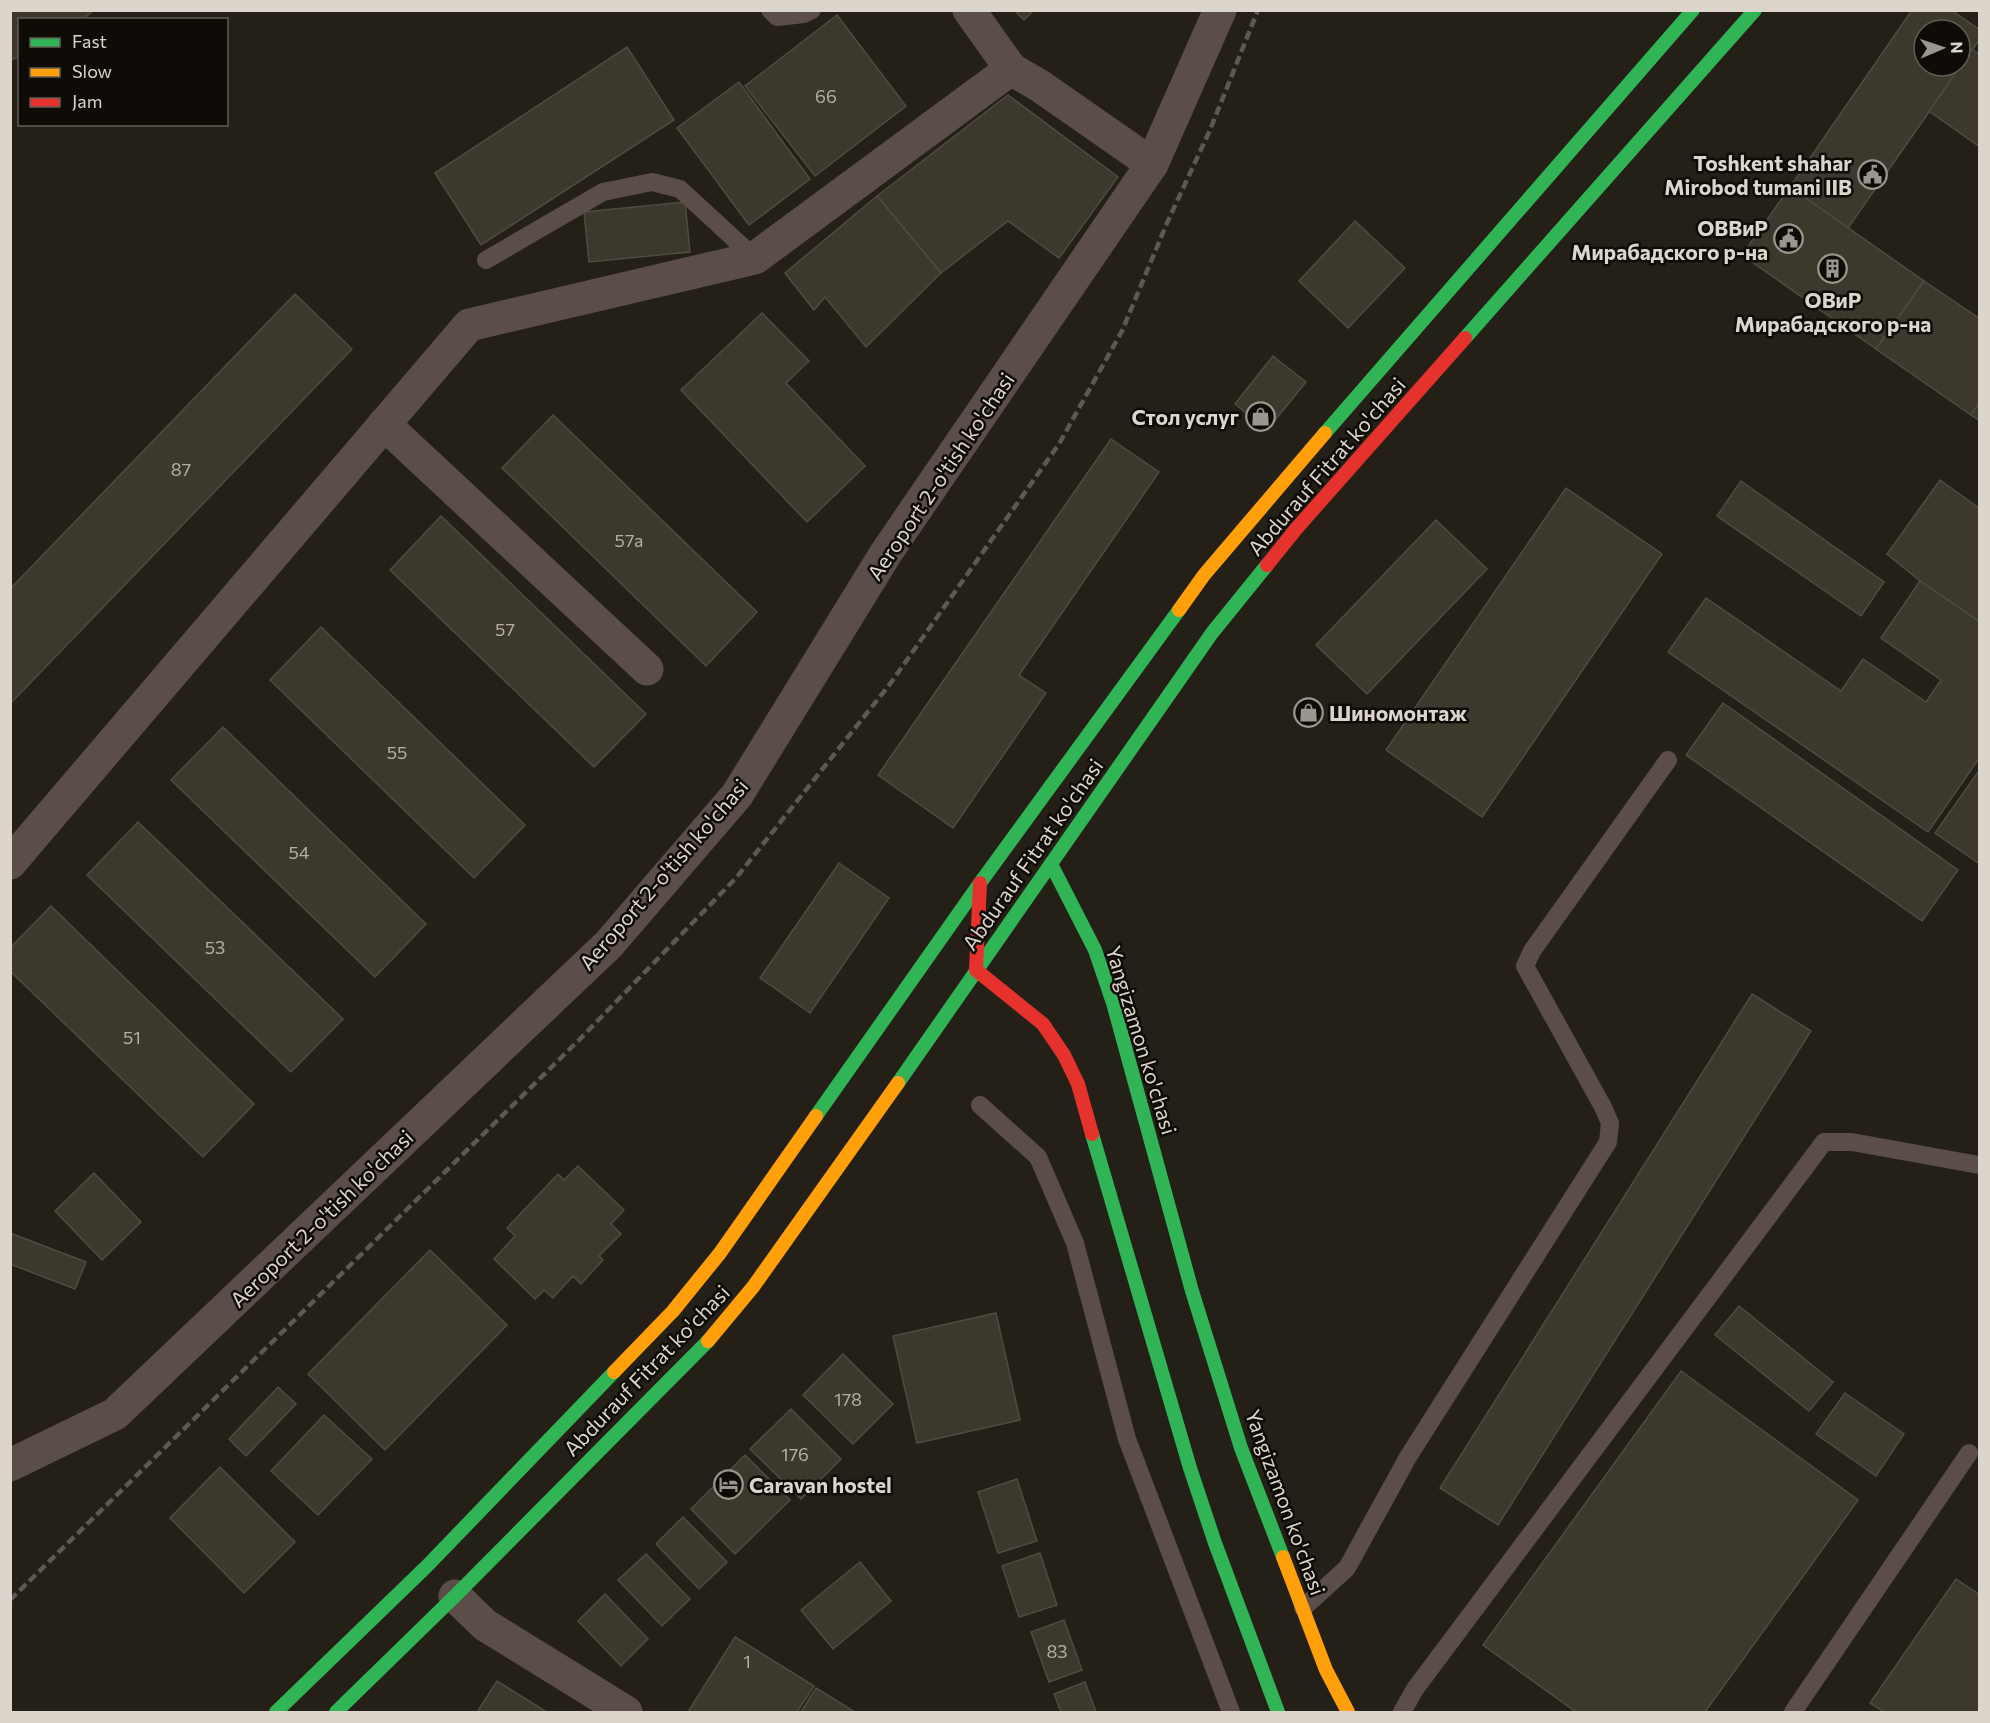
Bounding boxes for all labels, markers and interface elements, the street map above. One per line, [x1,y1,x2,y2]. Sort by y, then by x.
legend [18,18,228,126]
north arrow [1912,18,1972,78]
text: Fast [72,30,107,52]
text: N [1948,41,1967,54]
text: Slow [72,60,112,82]
house number: 66 [815,85,837,107]
text: Jam [72,90,102,112]
place label: Toshkent shahar Mirobod tumani IIB [1664,150,1852,199]
public building icon: Toshkent shahar Mirobod tumani IIB [1857,158,1889,190]
place label: ОВВиР Мирабадского р-на [1571,215,1768,264]
public building icon: ОВВиР Мирабадского р-на [1773,223,1805,255]
building icon: ОВиР Мирабадского р-на [1817,252,1849,284]
place label: ОВиР Мирабадского р-на [1735,287,1931,336]
street label: Aeroport 2-o'tish ko'chasi [861,368,1019,584]
street label: Abdurauf Fitrat ko'chasi [1242,372,1410,560]
shop icon: Стол услуг [1244,400,1276,432]
place label: Стол услуг [1131,404,1239,429]
house number: 87 [171,458,191,480]
house number: 57а [615,529,643,551]
house number: 57 [495,618,515,640]
shop icon: Шиномонтаж [1292,696,1324,728]
place label: Шиномонтаж [1329,700,1467,725]
house number: 55 [387,741,407,763]
street label: Abdurauf Fitrat ko'chasi [956,753,1108,955]
street label: Aeroport 2-o'tish ko'chasi [573,773,753,975]
house number: 54 [288,841,310,863]
house number: 53 [205,936,225,958]
street label: Yangizamon ko'chasi [1101,943,1183,1137]
house number: 51 [123,1026,141,1048]
street label: Aeroport 2-o'tish ko'chasi [224,1124,418,1312]
street label: Abdurauf Fitrat ko'chasi [558,1279,734,1461]
house number: 178 [834,1388,862,1410]
street label: Yangizamon ko'chasi [1241,1406,1331,1598]
house number: 176 [781,1443,809,1465]
hotel icon: Caravan hostel [712,1468,744,1500]
place label: Caravan hostel [749,1472,892,1497]
house number: 83 [1046,1640,1068,1662]
house number: 1 [743,1650,751,1672]

